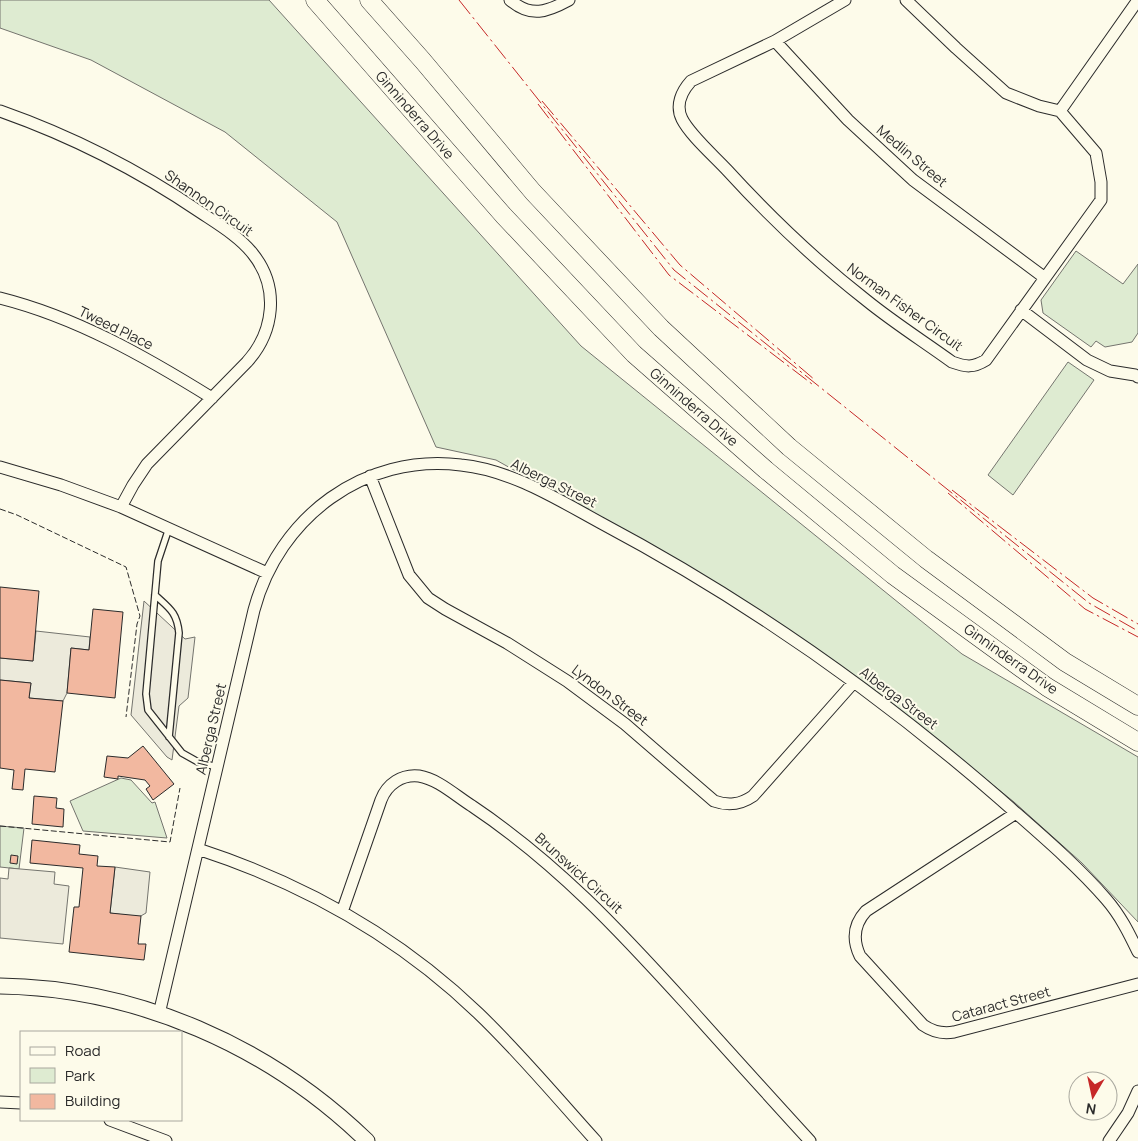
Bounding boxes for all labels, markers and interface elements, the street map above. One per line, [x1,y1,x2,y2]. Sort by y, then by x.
street label: Ginninderra Drive [372,67,459,163]
street label: Medlin Street [873,120,952,191]
street label: Shannon Circuit [161,165,258,240]
street label: Norman Fisher Circuit [844,258,967,355]
street label: Tweed Place [76,301,157,354]
street label: Ginninderra Drive [646,363,742,450]
street label: Alberga Street [508,454,601,512]
street label: Ginninderra Drive [960,619,1062,698]
street label: Lyndon Street [568,660,653,730]
street label: Alberga Street [856,662,943,734]
street label: Alberga Street [191,681,230,777]
street label: Brunswick Circuit [531,828,628,917]
street label: Cataract Street [950,981,1052,1026]
legend [20,1031,182,1121]
text: Road [65,1040,101,1061]
text: Park [65,1065,95,1086]
north arrow [1068,1071,1118,1121]
text: Building [65,1090,120,1111]
text: N [1084,1099,1097,1120]

